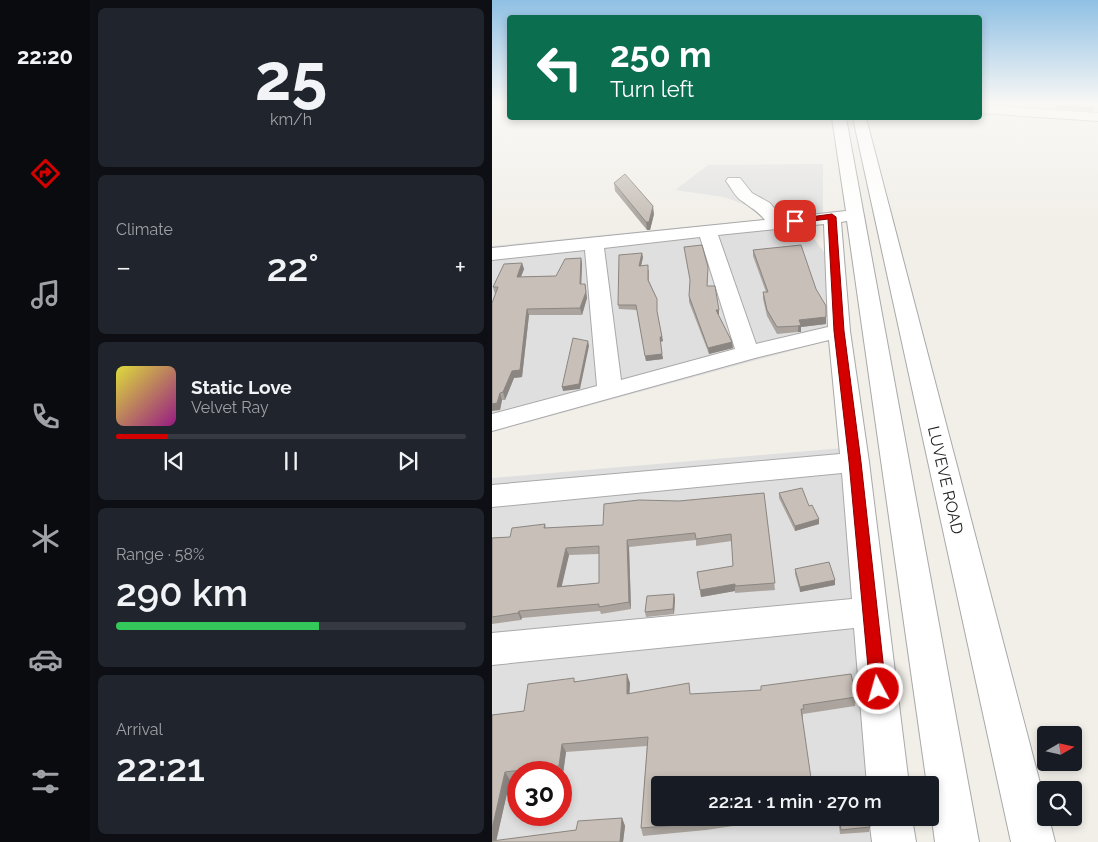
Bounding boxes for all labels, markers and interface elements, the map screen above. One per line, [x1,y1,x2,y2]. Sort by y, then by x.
text: 250 m [610,34,712,75]
icon: left [527,35,592,100]
text: 25 [255,39,327,115]
text: 22:20 [17,43,73,69]
text: Turn left [610,76,694,102]
text: km/h [270,110,312,129]
icon: directions [28,156,63,191]
pin [774,200,816,242]
icon: arrive [781,207,809,235]
text: Climate [116,220,173,239]
text: 22° [267,245,319,290]
text: − [116,251,131,284]
text: + [454,251,466,284]
icon: music [28,277,63,312]
text: Static Love [191,376,292,398]
text: Velvet Ray [191,398,269,417]
icon: phone [28,399,63,434]
street label: LUVEVE ROAD [924,424,967,536]
icon: previous [160,447,188,475]
icon: pause [277,447,305,475]
icon: next [394,447,422,475]
icon: climate [28,521,63,556]
text: Range · 58% [116,545,204,564]
text: 290 km [116,570,248,615]
icon: car [28,642,63,677]
position arrow [851,662,903,714]
text: Arrival [116,720,163,739]
north arrow [1037,726,1082,771]
map controls [1037,726,1082,826]
text: 22:21 [116,745,205,790]
speed limit sign: 30 [507,761,572,826]
icon: filters [28,764,63,799]
button: search [1037,781,1082,826]
text: 22:21 · 1 min · 270 m [708,790,882,812]

